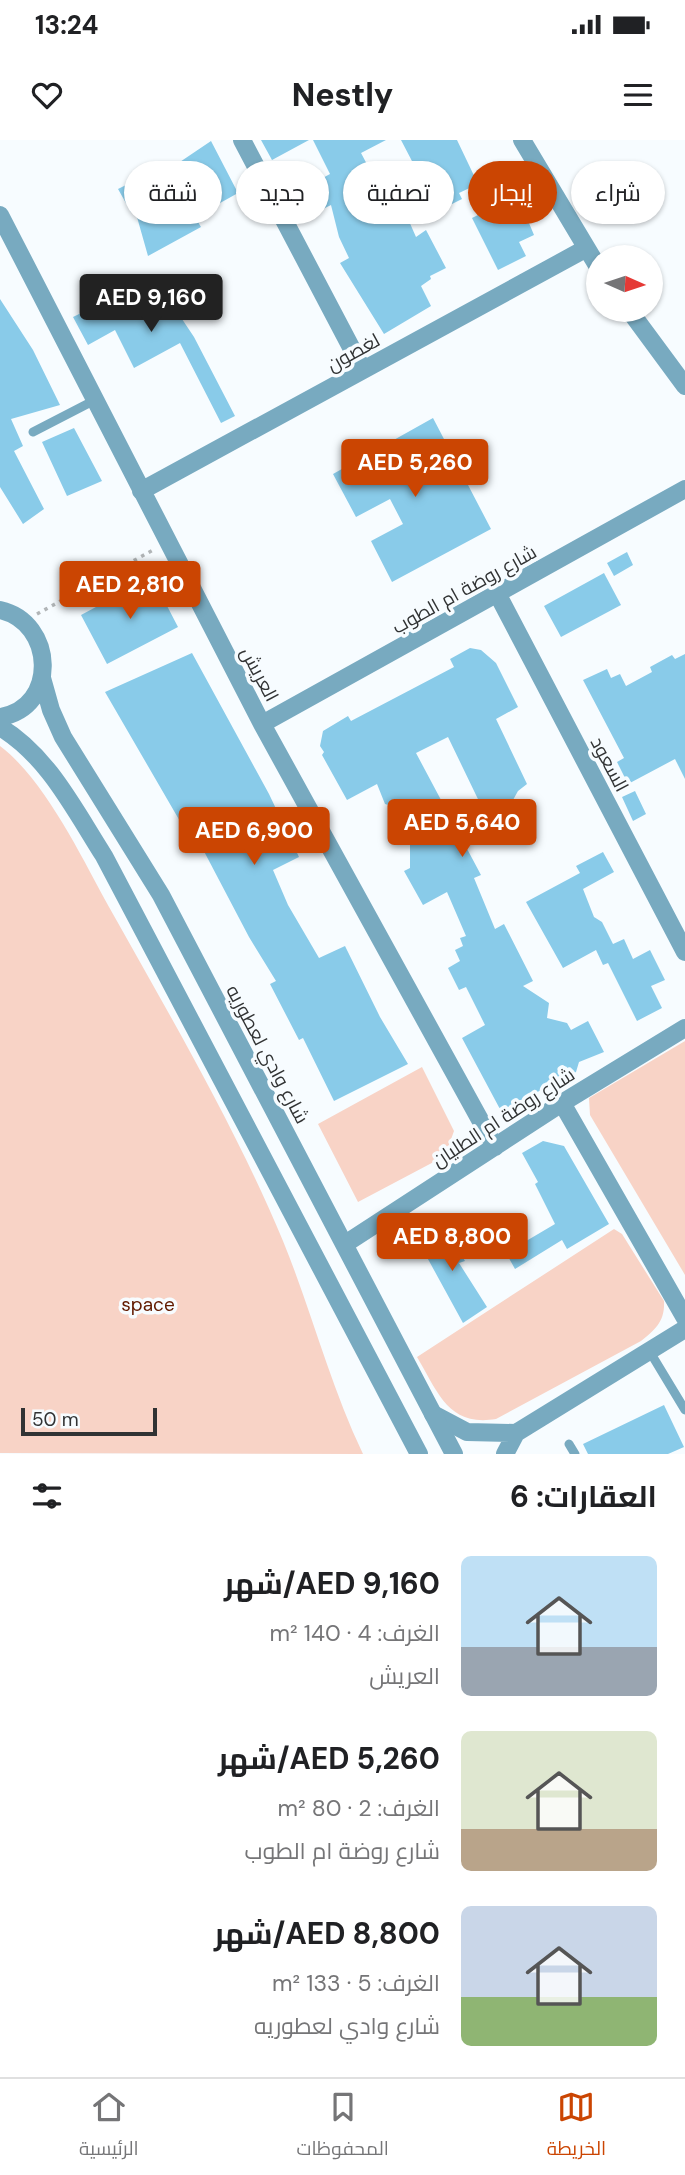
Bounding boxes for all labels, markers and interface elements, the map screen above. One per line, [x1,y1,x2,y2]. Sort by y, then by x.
text: 13:24 [35,8,98,42]
text: Nestly [292,74,393,116]
icon: heart [28,76,66,114]
icon: menu [619,76,657,114]
chip: شقة [124,161,222,224]
chip: جديد [236,161,329,224]
chip: تصفية [343,161,454,224]
chip: إيجار [468,161,557,224]
chip: شراء [571,161,665,224]
north arrow [586,245,663,322]
map controls [586,245,663,322]
pin: AED 9,160 [71,274,231,334]
text: AED 9,160 [96,282,206,312]
street label: لغصون [322,328,384,377]
pin: AED 5,260 [335,440,495,499]
text: AED 5,260 [357,447,473,477]
street label: شارع روضة ام الطوب [388,539,541,640]
pin: AED 2,810 [50,561,210,621]
text: AED 2,810 [76,569,184,599]
street label: العريش [235,643,284,706]
street label: السعود [585,732,634,796]
pin: AED 5,640 [382,800,542,859]
text: AED 5,640 [403,807,521,837]
pin: AED 6,900 [174,808,334,867]
text: AED 6,900 [195,815,313,845]
street label: شارع وادي لعطوريه [219,981,315,1129]
street label: شارع روضة ام الطليان [427,1062,580,1174]
pin: AED 8,800 [372,1214,532,1273]
text: AED 8,800 [393,1221,511,1251]
park label: space [121,1292,175,1317]
scale bar [21,1405,158,1437]
text: 50 m [32,1407,79,1432]
icon: filters [28,1477,66,1515]
text: العقارات: 6 [510,1477,657,1516]
text: AED 9,160/شهر [224,1564,440,1603]
icon: home [517,1584,601,1668]
text: الغرف: 4 · 140 m² [270,1618,440,1648]
text: العريش [369,1661,440,1691]
text: AED 5,260/شهر [218,1739,440,1778]
icon: home [517,1759,601,1843]
text: الغرف: 2 · 80 m² [277,1793,440,1823]
text: شارع روضة ام الطوب [245,1836,440,1866]
text: AED 8,800/شهر [214,1914,440,1953]
icon: home [517,1934,601,2018]
text: الغرف: 5 · 133 m² [272,1968,440,1998]
text: شارع وادي لعطوريه [254,2011,440,2041]
tab: الرئيسية [79,2088,139,2166]
tab: المحفوظات [296,2088,389,2166]
tab: الخريطة [547,2088,606,2166]

